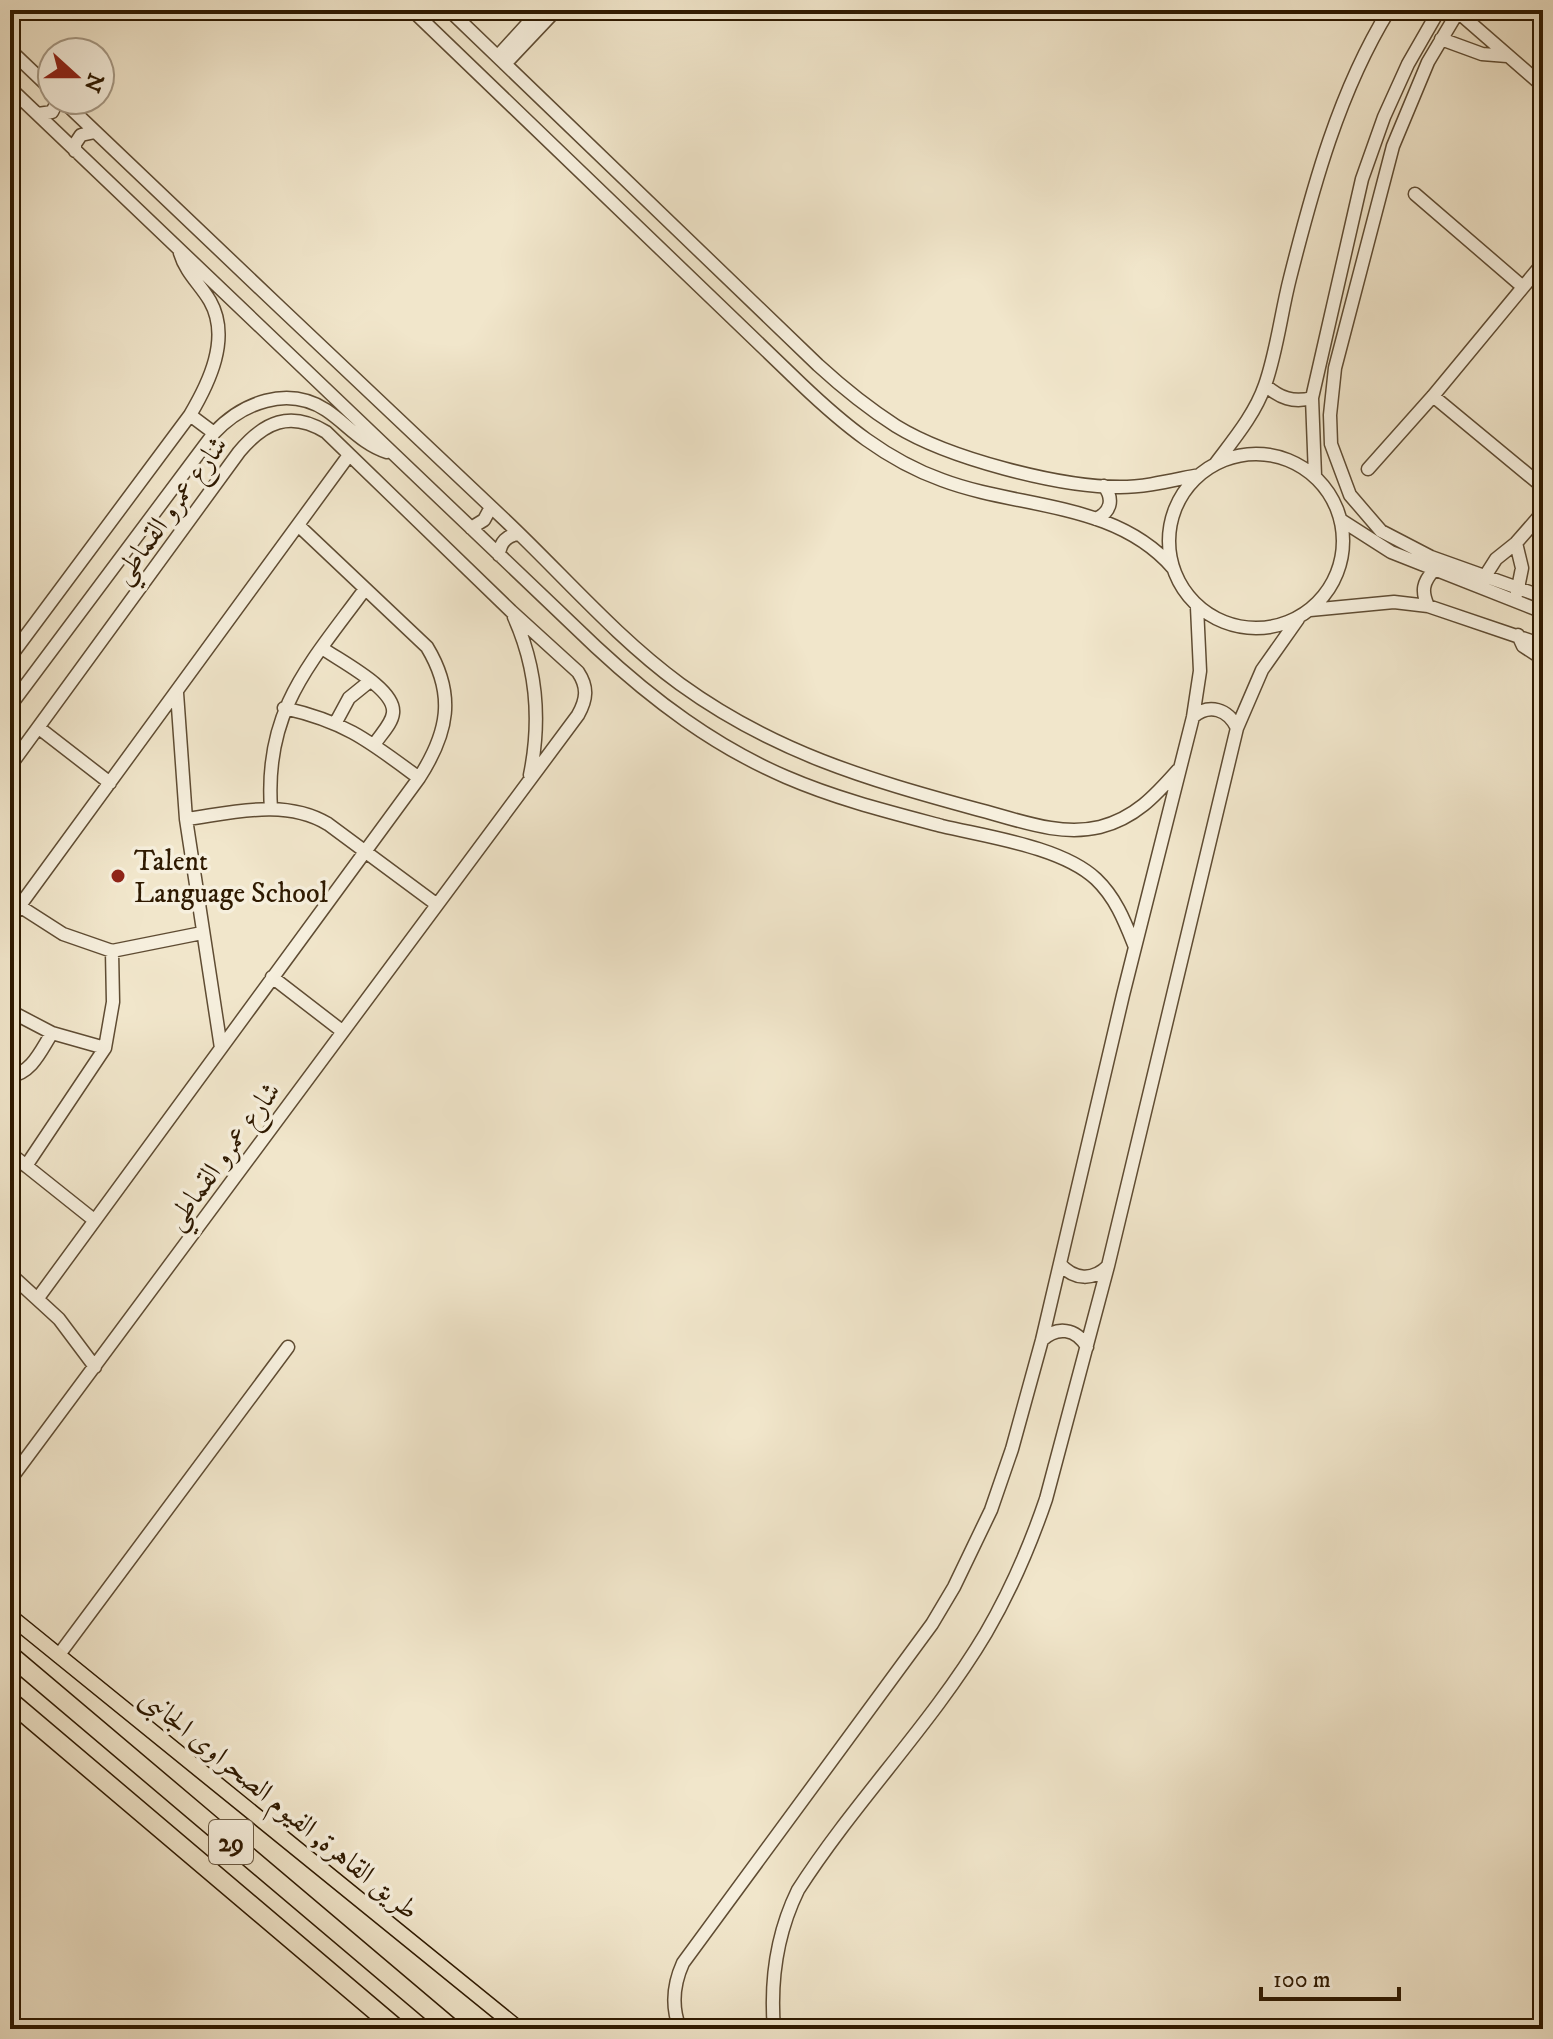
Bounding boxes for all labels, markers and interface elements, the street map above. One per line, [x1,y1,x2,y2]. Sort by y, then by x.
north arrow [36,36,116,116]
text: N [77,69,109,96]
street label: شارع عمرو القماطي [105,429,242,595]
place label: Talent Language School [134,844,328,911]
marker: Talent Language School [109,867,127,885]
street label: شارع عمرو القماطي [158,1075,295,1241]
street label: طريق القاهرة, الفيوم الصحراوى الجانبى [129,1681,426,1932]
road number: 29 [209,1820,253,1864]
scale bar [1261,1951,1399,2001]
text: 100 m [1273,1965,1331,1995]

